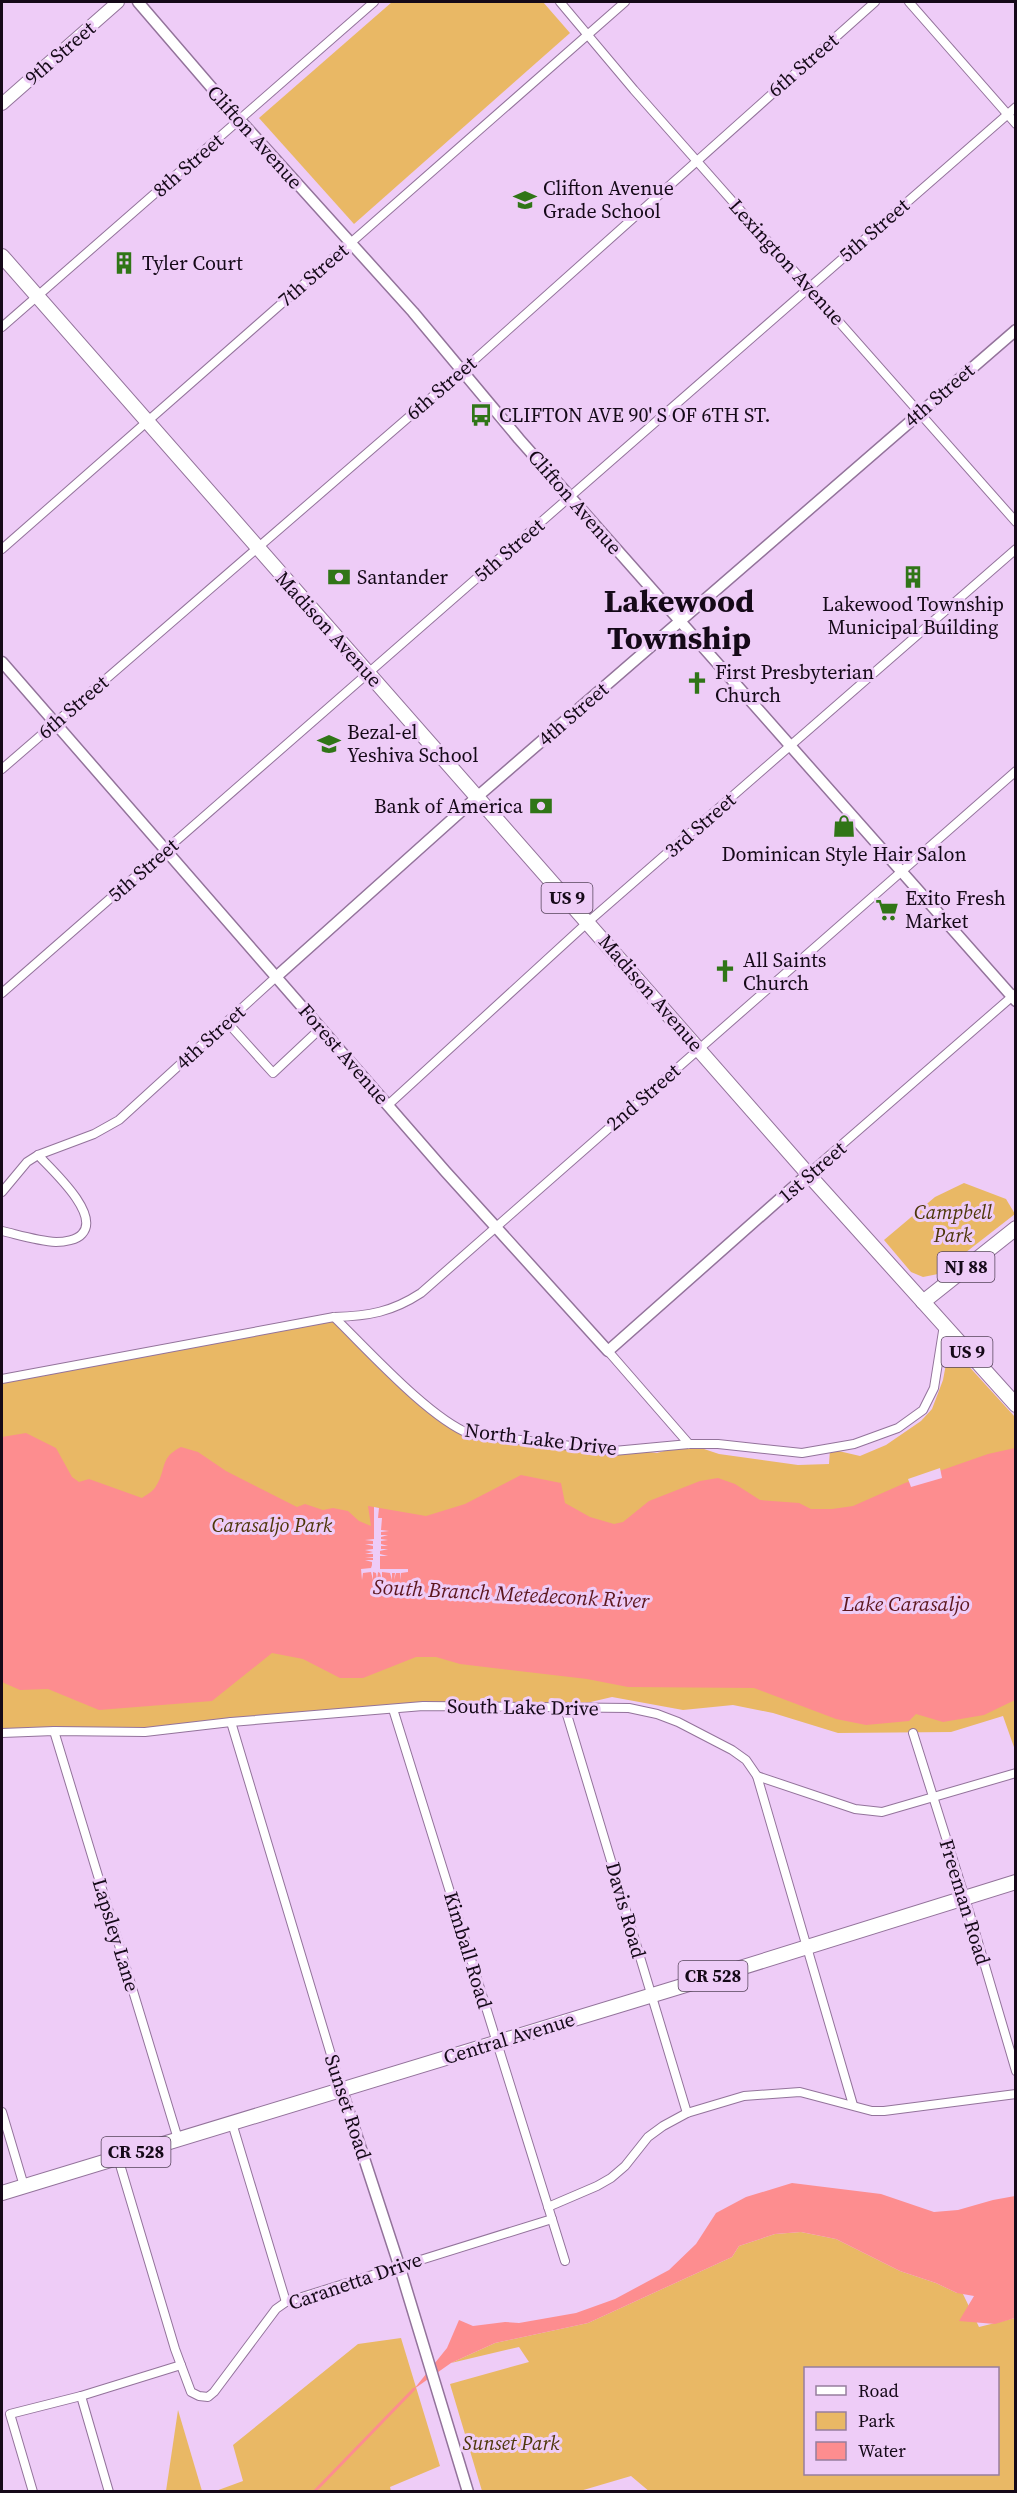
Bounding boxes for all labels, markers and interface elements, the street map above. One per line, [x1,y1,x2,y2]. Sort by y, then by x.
street label: 9th Street [19,14,102,91]
street label: 6th Street [762,26,845,103]
street label: Clifton Avenue [201,79,309,195]
street label: 8th Street [147,126,230,203]
place label: Clifton Avenue Grade School [543,174,674,225]
school or university icon: Clifton Avenue Grade School [512,187,538,213]
street label: 5th Street [833,191,916,268]
street label: Lexington Avenue [723,193,851,331]
street label: 7th Street [272,236,355,313]
place label: Tyler Court [142,249,243,277]
building icon: Tyler Court [111,250,137,276]
street label: 6th Street [400,349,483,426]
street label: 4th Street [898,356,981,433]
place label: CLIFTON AVE 90' S OF 6TH ST. [499,401,771,429]
bus stop icon: CLIFTON AVE 90' S OF 6TH ST. [468,402,494,428]
street label: Clifton Avenue [522,443,628,561]
street label: 5th Street [468,511,551,588]
place label: Santander [357,563,449,591]
bank icon: Santander [326,564,352,590]
building icon: Lakewood Township Municipal Building [900,564,926,590]
street label: Madison Avenue [269,565,389,693]
district label: Lakewood Township [604,579,754,660]
place label: Lakewood Township Municipal Building [822,590,1004,641]
place label: First Presbyterian Church [715,658,874,709]
street label: 6th Street [32,668,115,745]
church icon: First Presbyterian Church [684,670,710,696]
street label: 4th Street [532,675,615,752]
place label: Bezal-el Yeshiva School [347,718,478,769]
school or university icon: Bezal-el Yeshiva School [316,731,342,757]
street label: 3rd Street [658,786,742,864]
place label: Bank of America [374,792,524,820]
bank icon: Bank of America [528,793,554,819]
shop icon: Dominican Style Hair Salon [831,813,857,839]
street label: 5th Street [102,831,185,908]
place label: Dominican Style Hair Salon [721,840,967,868]
road number: US 9 [542,883,592,913]
place label: Exito Fresh Market [905,884,1006,935]
supermarket icon: Exito Fresh Market [874,897,900,923]
street label: Madison Avenue [592,928,710,1058]
place label: All Saints Church [743,946,826,997]
church icon: All Saints Church [712,958,738,984]
street label: Forest Avenue [292,997,396,1111]
street label: 4th Street [169,998,251,1076]
street label: 2nd Street [600,1057,686,1137]
street label: 1st Street [772,1134,852,1209]
park label: Campbell Park [914,1198,992,1249]
road number: NJ 88 [938,1252,994,1282]
road number: US 9 [942,1337,992,1367]
street label: North Lake Drive [463,1416,619,1462]
park label: Carasaljo Park [212,1511,333,1539]
water label: South Branch Metedeconk River [372,1572,651,1615]
water label: Lake Carasaljo [841,1589,970,1618]
street label: South Lake Drive [447,1692,599,1722]
street label: Freeman Road [933,1836,998,1969]
street label: Davis Road [599,1859,653,1962]
street label: Lapsley Lane [86,1875,146,1995]
street label: Kimball Road [437,1888,499,2013]
road number: CR 528 [678,1961,748,1991]
street label: Central Avenue [440,2005,578,2071]
street label: Sunset Road [318,2051,378,2164]
road number: CR 528 [102,2137,170,2167]
street label: Caranetta Drive [284,2245,426,2317]
legend [804,2367,999,2475]
text: Road [858,2378,899,2403]
text: Park [858,2408,895,2433]
park label: Sunset Park [463,2429,560,2457]
text: Water [858,2438,906,2463]

